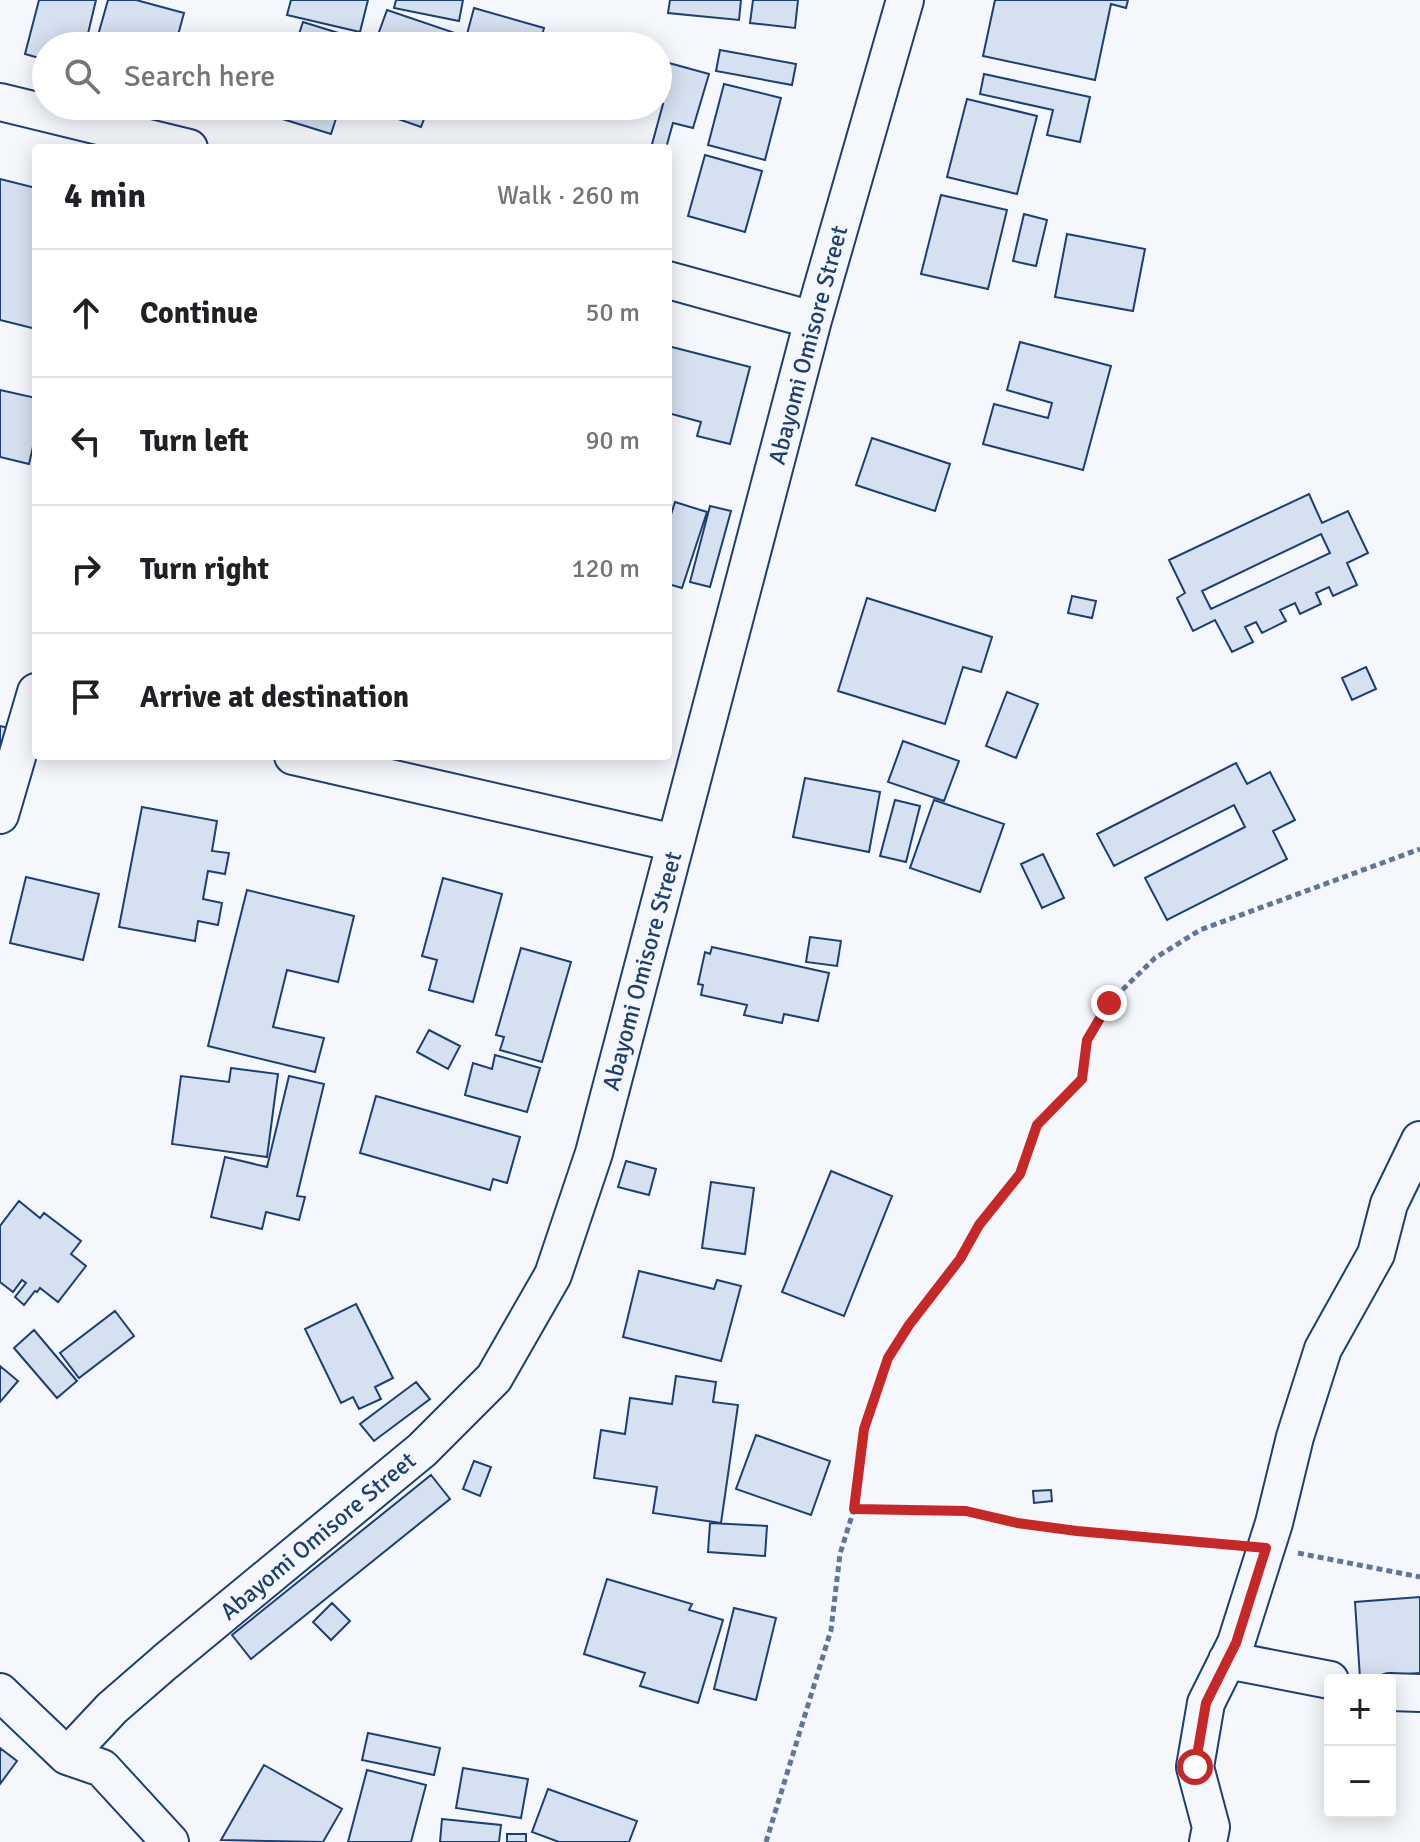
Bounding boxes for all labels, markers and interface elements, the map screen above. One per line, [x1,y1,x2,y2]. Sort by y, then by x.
search box [32,32,672,120]
icon: search [60,54,104,98]
text: Search here [124,58,275,95]
text: 4 min [64,175,146,217]
text: Walk · 260 m [497,180,640,212]
street label: Abayomi Omisore Street [762,222,854,468]
icon: ahead [64,291,108,335]
text: Continue [140,295,258,332]
text: 50 m [585,297,640,329]
icon: left [64,419,108,463]
text: Turn left [140,423,249,460]
text: 90 m [585,425,640,457]
icon: right [64,547,108,591]
text: Turn right [140,551,269,588]
text: 120 m [571,553,640,585]
icon: arrive [64,675,108,719]
text: Arrive at destination [140,679,409,716]
street label: Abayomi Omisore Street [596,848,688,1094]
route end [1091,985,1127,1021]
street label: Abayomi Omisore Street [214,1445,422,1627]
map controls [1324,1674,1396,1818]
button: + [1324,1674,1396,1746]
button: − [1324,1746,1396,1818]
route start [1177,1749,1213,1785]

